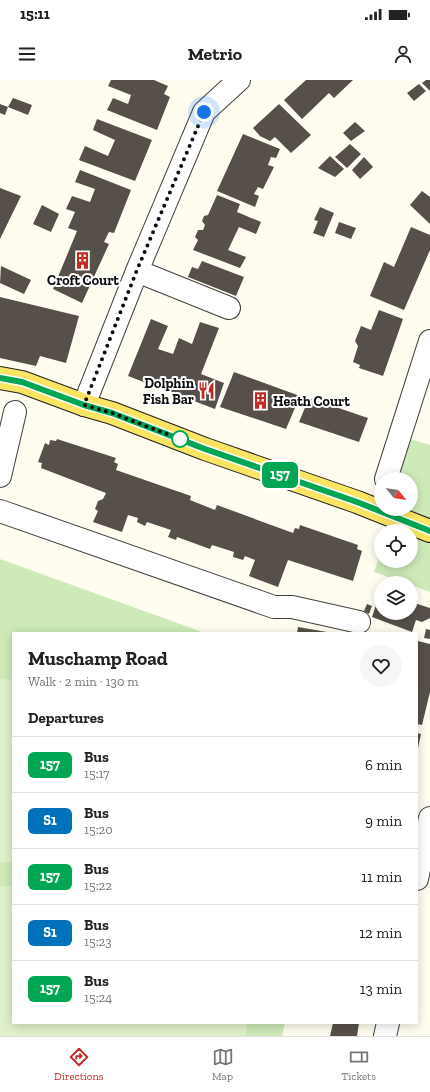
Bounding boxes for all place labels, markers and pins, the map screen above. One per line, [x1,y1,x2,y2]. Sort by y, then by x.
building icon: Croft Court [73,250,93,270]
place label: Croft Court [47,272,119,289]
place label: Dolphin Fish Bar [143,375,195,408]
restaurant icon: Dolphin Fish Bar [197,381,217,401]
building icon: Heath Court [250,391,270,411]
place label: Heath Court [273,393,350,410]
unlabelled marker [171,430,189,448]

